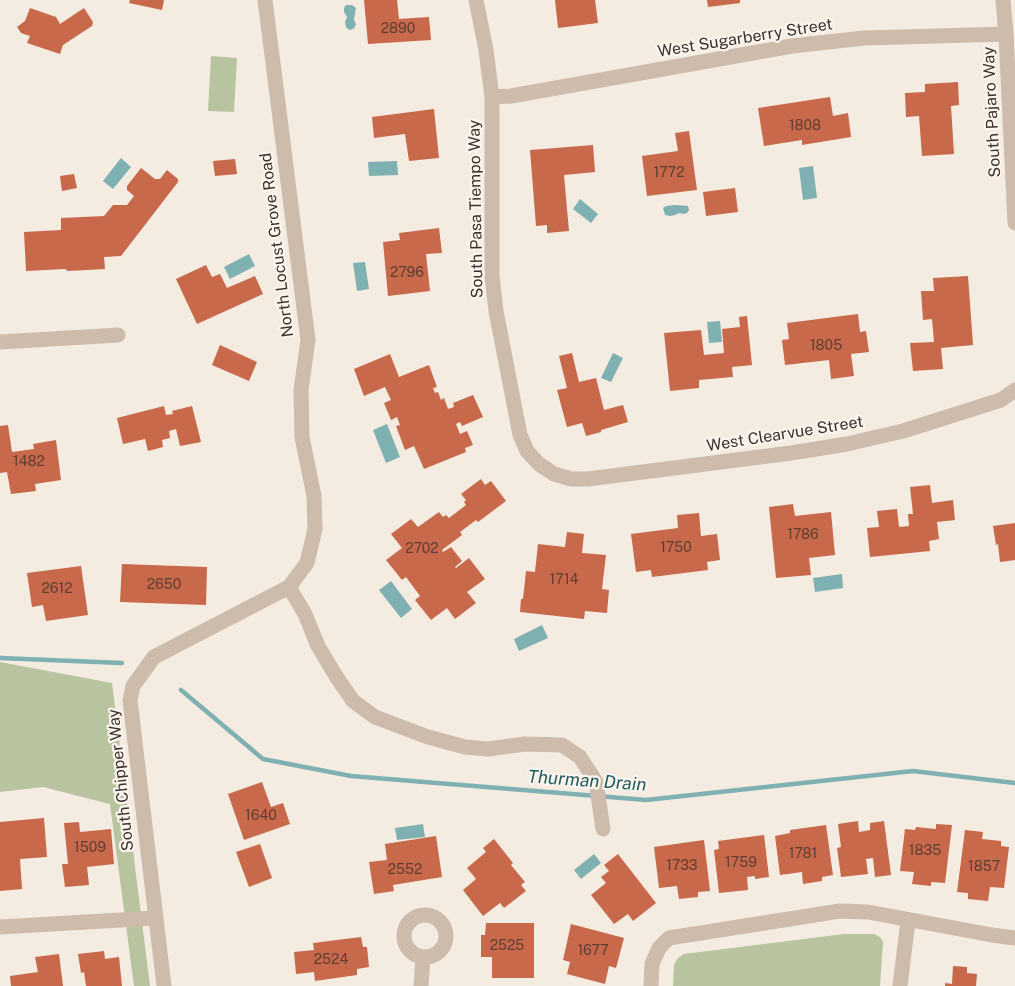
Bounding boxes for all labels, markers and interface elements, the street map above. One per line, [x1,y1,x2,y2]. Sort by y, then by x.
street label: West Sugarberry Street [656,15,834,61]
house number: 2890 [381,21,415,37]
street label: South Pajaro Way [979,46,1005,178]
house number: 1808 [789,118,821,134]
street label: South Pasa Tiempo Way [465,120,487,298]
street label: North Locust Grove Road [256,152,298,338]
house number: 1772 [653,165,685,181]
house number: 2796 [390,265,424,281]
house number: 1805 [810,338,842,354]
street label: West Clearvue Street [705,412,865,456]
house number: 1482 [13,454,45,470]
house number: 1786 [787,527,819,543]
house number: 1750 [660,540,692,556]
house number: 2702 [405,541,439,557]
house number: 1714 [550,572,578,588]
house number: 2650 [147,577,181,593]
house number: 2612 [41,581,73,597]
street label: South Chipper Way [104,708,138,852]
water label: Thurman Drain [527,766,647,796]
house number: 1640 [245,808,277,824]
house number: 1509 [74,840,106,856]
house number: 1835 [909,843,941,859]
house number: 1781 [789,846,817,862]
house number: 1759 [725,855,757,871]
house number: 1733 [666,858,698,874]
house number: 1857 [968,859,1000,875]
house number: 2552 [388,862,422,878]
house number: 2525 [490,938,524,954]
house number: 1677 [577,943,609,959]
house number: 2524 [314,952,348,968]

